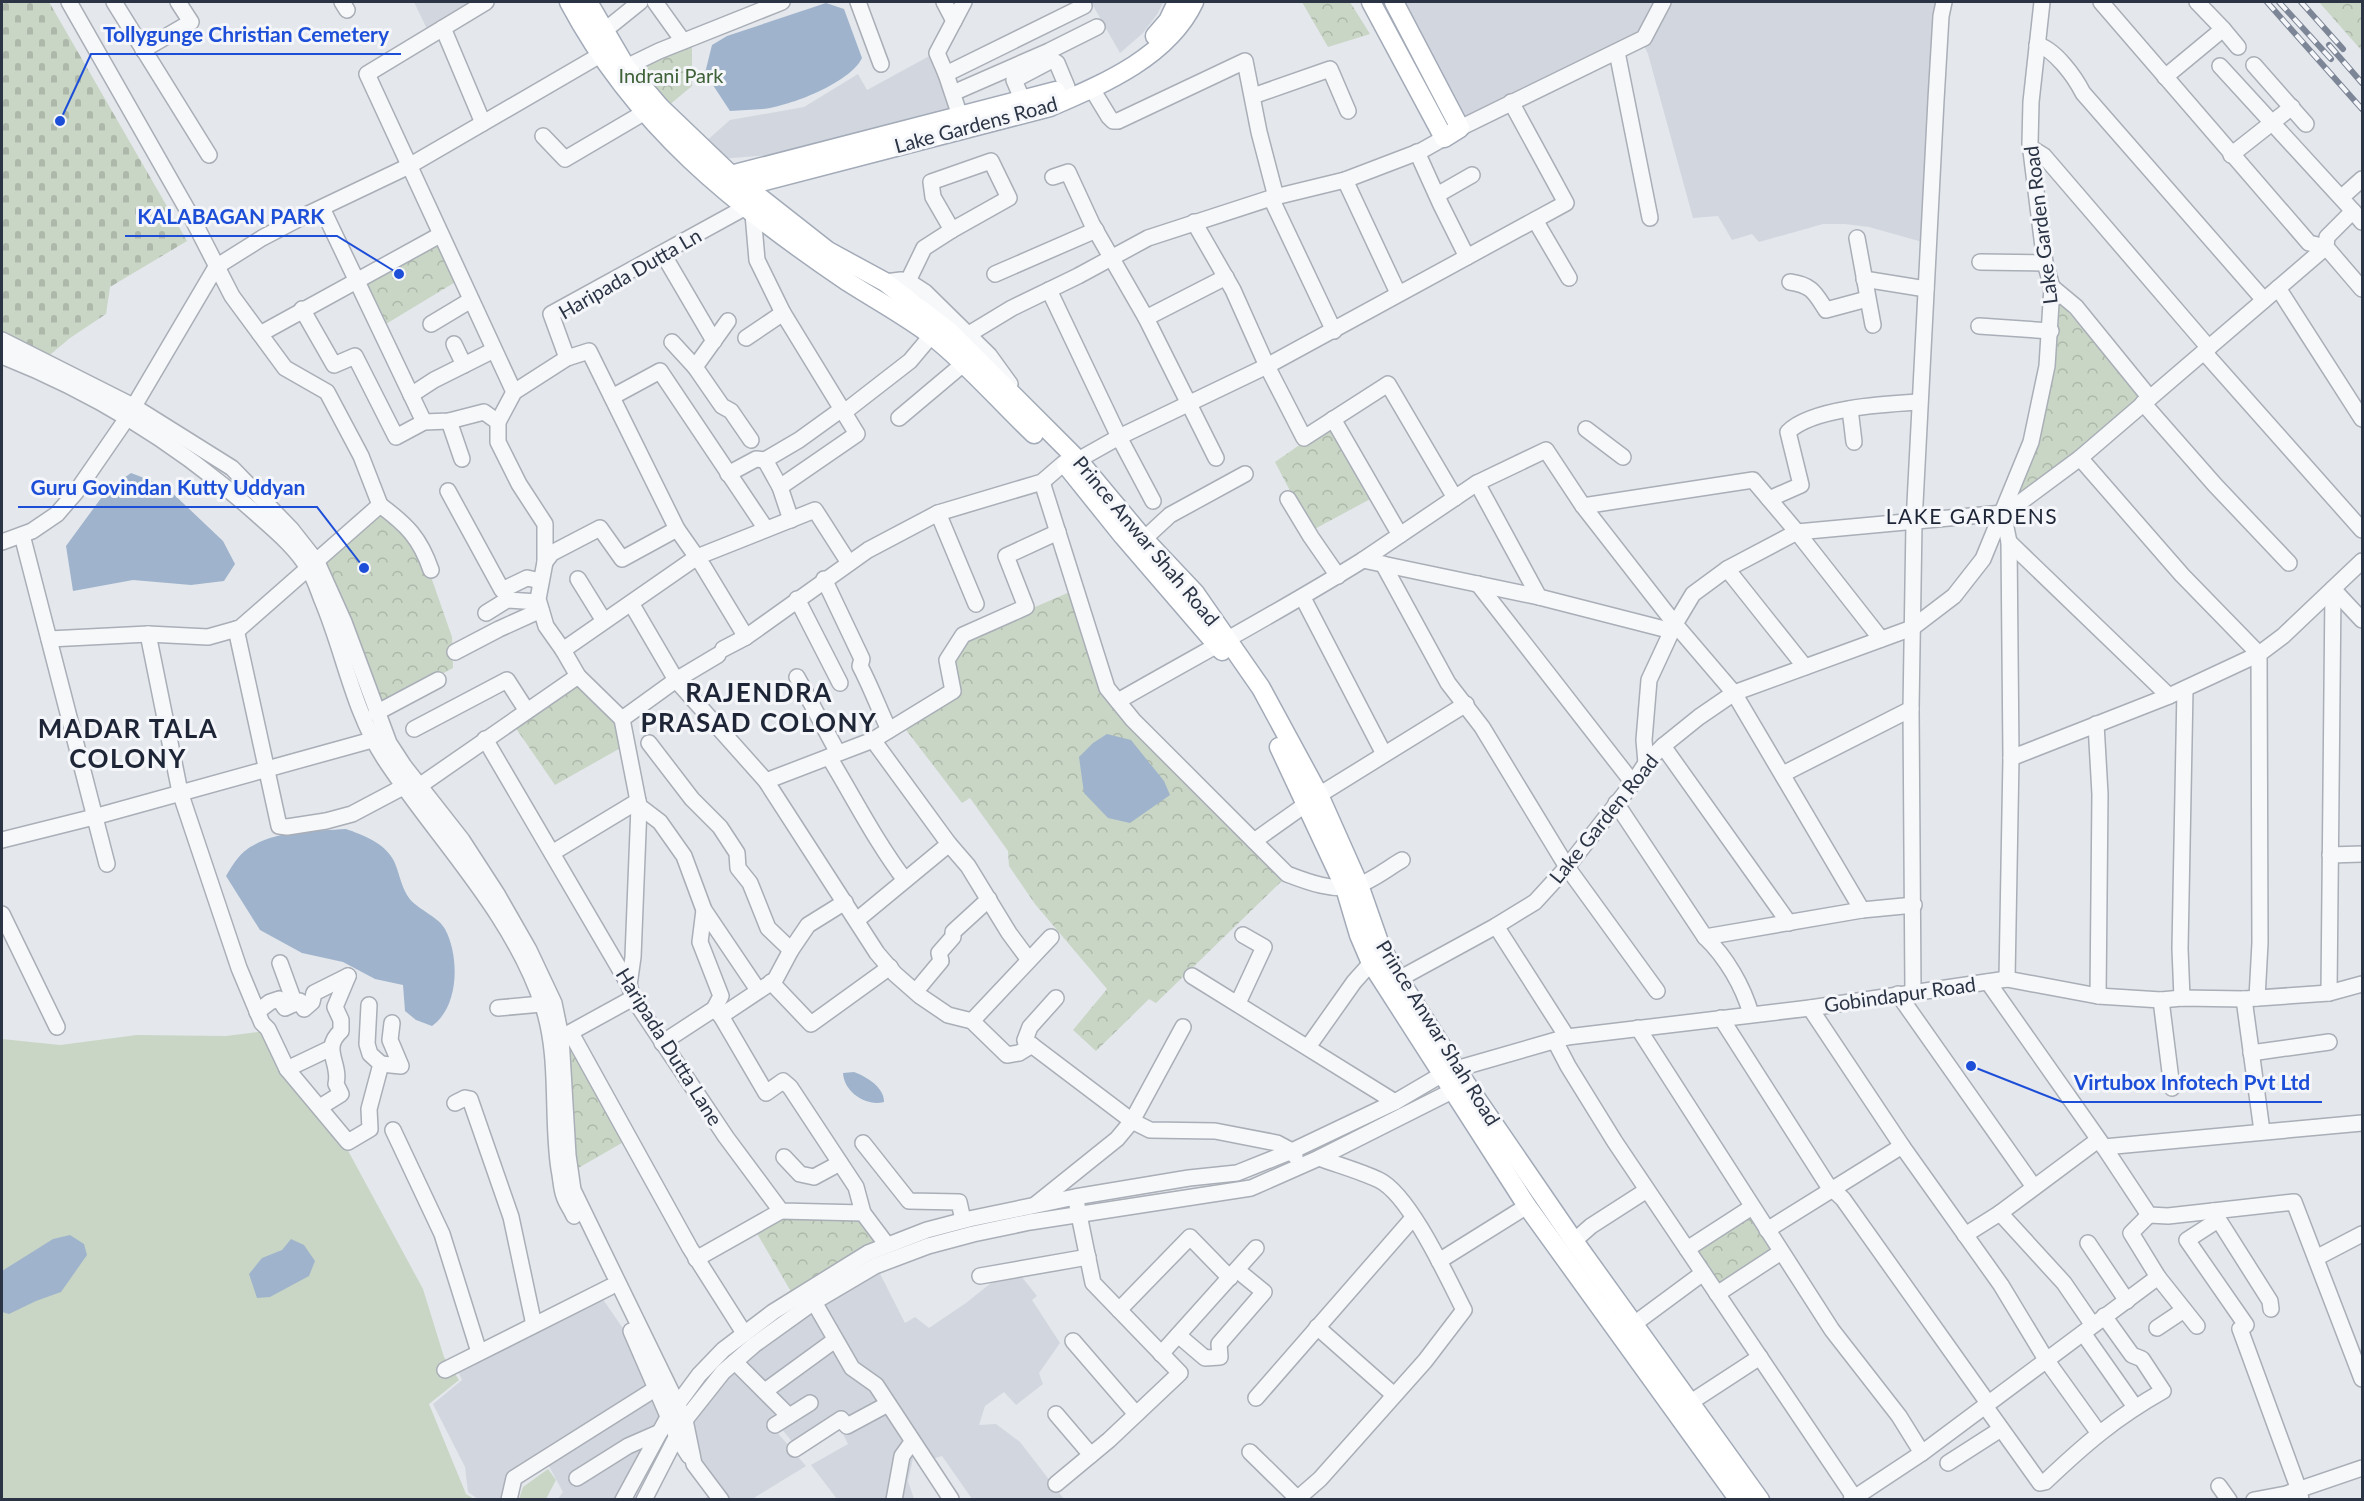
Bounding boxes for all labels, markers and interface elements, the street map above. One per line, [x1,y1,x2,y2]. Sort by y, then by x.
callout: Tollygunge Christian Cemetery [91,15,401,54]
text: Tollygunge Christian Cemetery [103,21,390,46]
park label: Indrani Park [618,63,724,87]
street label: Lake Gardens Road [892,91,1060,157]
street label: Lake Garden Road [2018,145,2062,306]
callout: KALABAGAN PARK [125,197,337,236]
text: KALABAGAN PARK [137,203,325,228]
street label: Haripada Dutta Ln [554,223,705,324]
street label: Prince Anwar Shah Road [1069,451,1225,630]
callout: Guru Govindan Kutty Uddyan [18,468,317,507]
text: Guru Govindan Kutty Uddyan [31,474,305,499]
district label: LAKE GARDENS [1886,503,2058,528]
district label: RAJENDRA PRASAD COLONY [641,676,877,738]
district label: MADAR TALA COLONY [38,712,218,774]
street label: Lake Garden Road [1544,749,1663,888]
street label: Prince Anwar Shah Road [1372,935,1506,1130]
street label: Haripada Dutta Lane [612,963,728,1130]
street label: Gobindapur Road [1823,971,1977,1017]
callout: Virtubox Infotech Pvt Ltd [2062,1063,2322,1102]
text: Virtubox Infotech Pvt Ltd [2073,1069,2310,1094]

